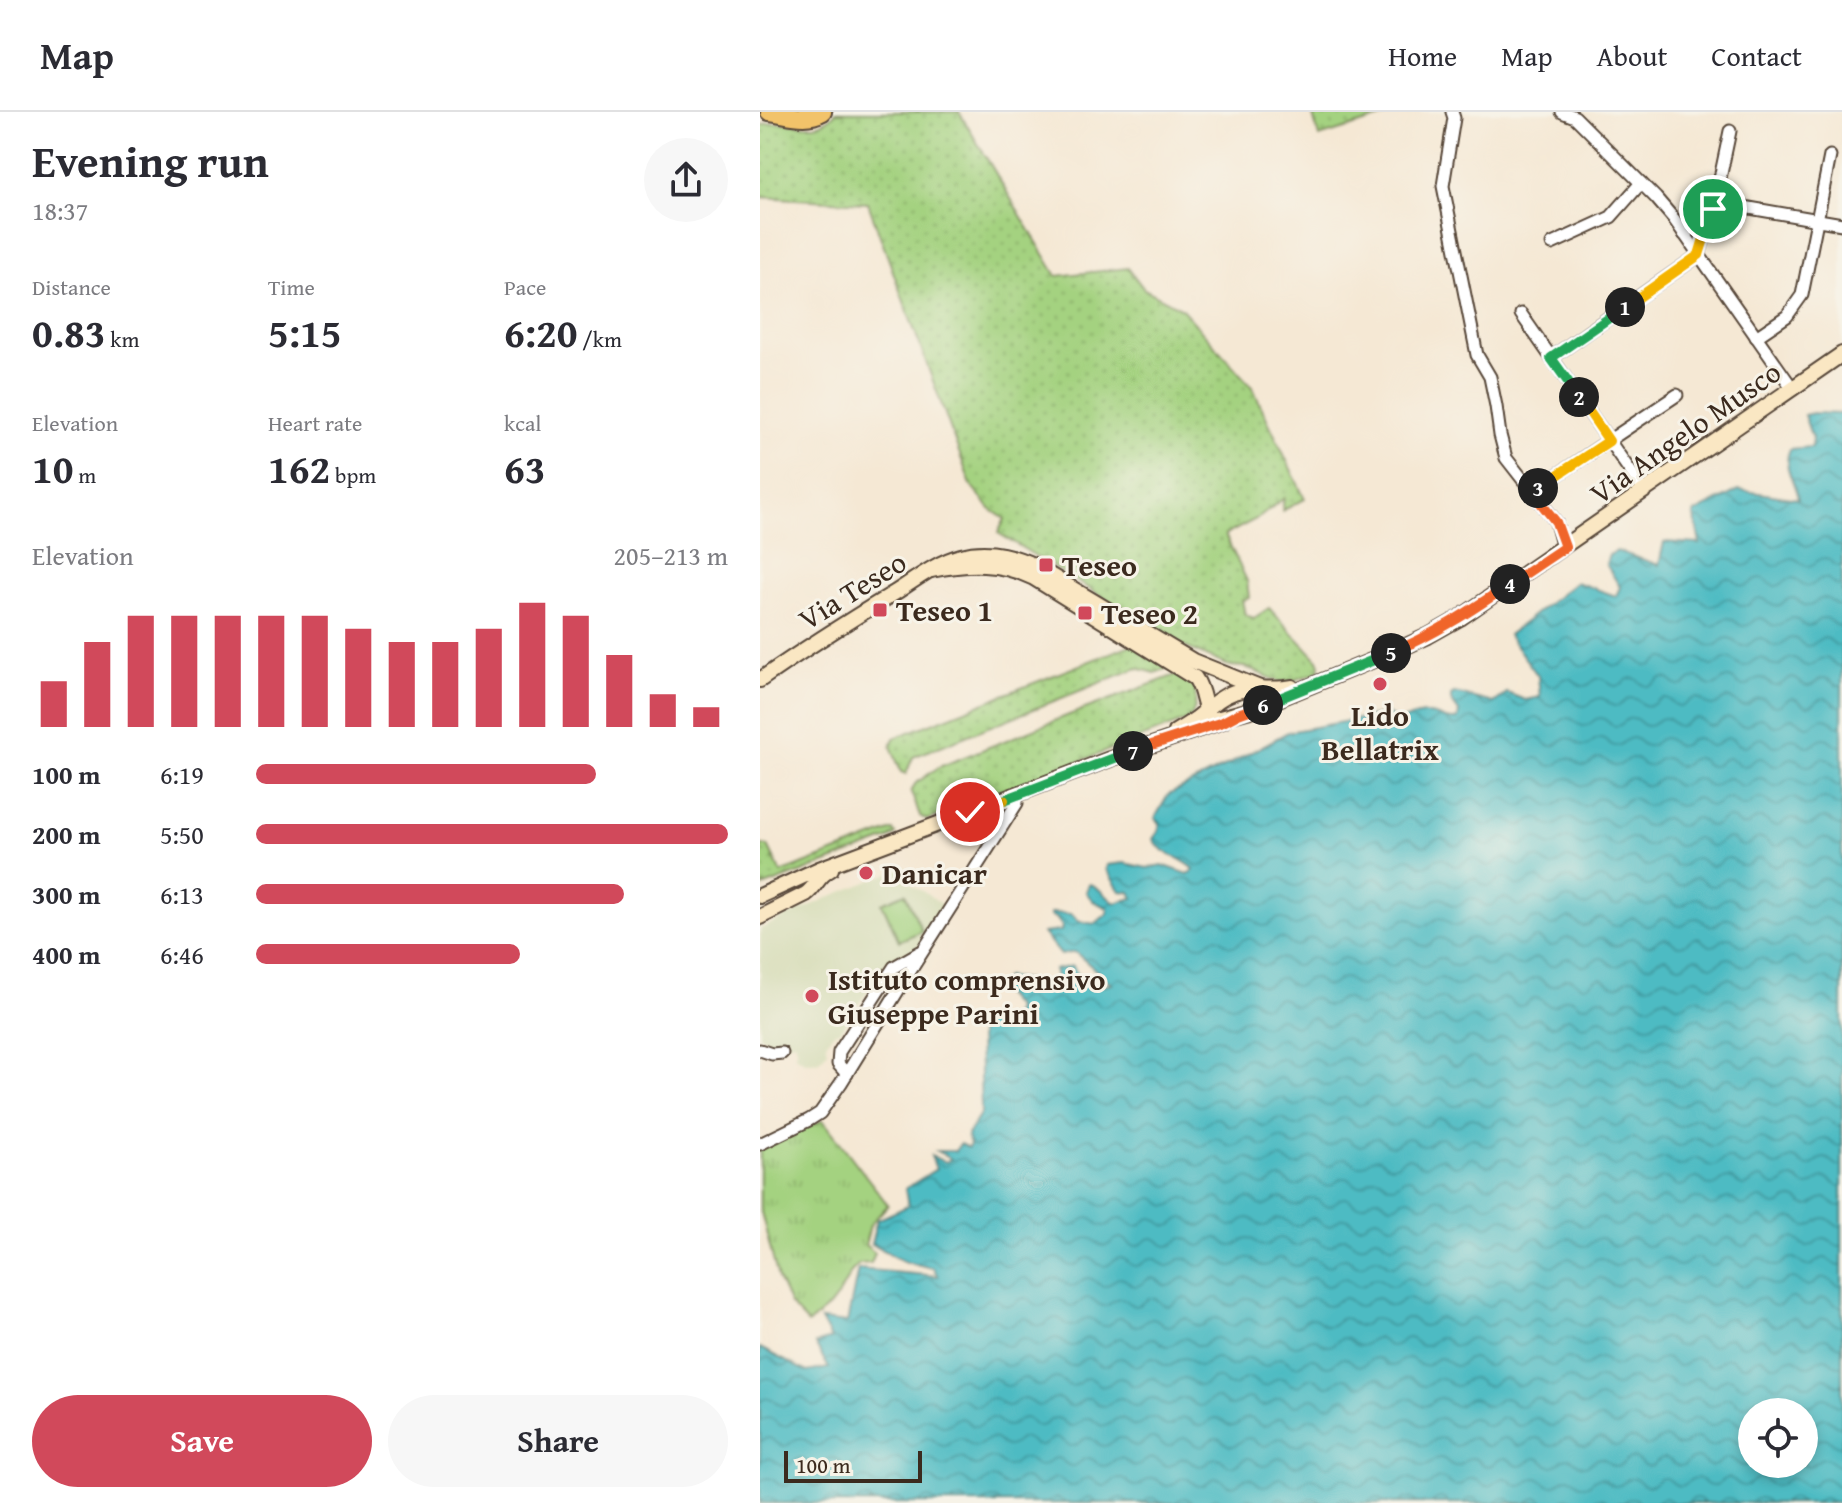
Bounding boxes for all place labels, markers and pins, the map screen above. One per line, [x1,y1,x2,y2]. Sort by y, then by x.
pin [1679,175,1747,243]
pin: 1 [1605,287,1645,327]
pin: 2 [1559,377,1599,417]
pin: 3 [1518,468,1558,508]
place label: Teseo [1062,543,1137,587]
marker: Teseo [1037,556,1055,574]
pin: 4 [1490,564,1530,604]
place label: Teseo 1 [896,588,993,632]
place label: Teseo 2 [1101,591,1198,635]
marker: Teseo 1 [871,601,889,619]
marker: Teseo 2 [1076,604,1094,622]
pin: 5 [1371,633,1411,673]
marker: Lido Bellatrix [1371,675,1389,693]
pin: 6 [1243,685,1283,725]
place label: Lido Bellatrix [1321,693,1439,771]
pin: 7 [1113,731,1153,771]
pin [936,778,1004,846]
place label: Danicar [882,851,987,895]
marker: Danicar [857,864,875,882]
place label: Istituto comprensivo Giuseppe Parini [828,957,1105,1035]
marker: Istituto comprensivo Giuseppe Parini [803,987,821,1005]

